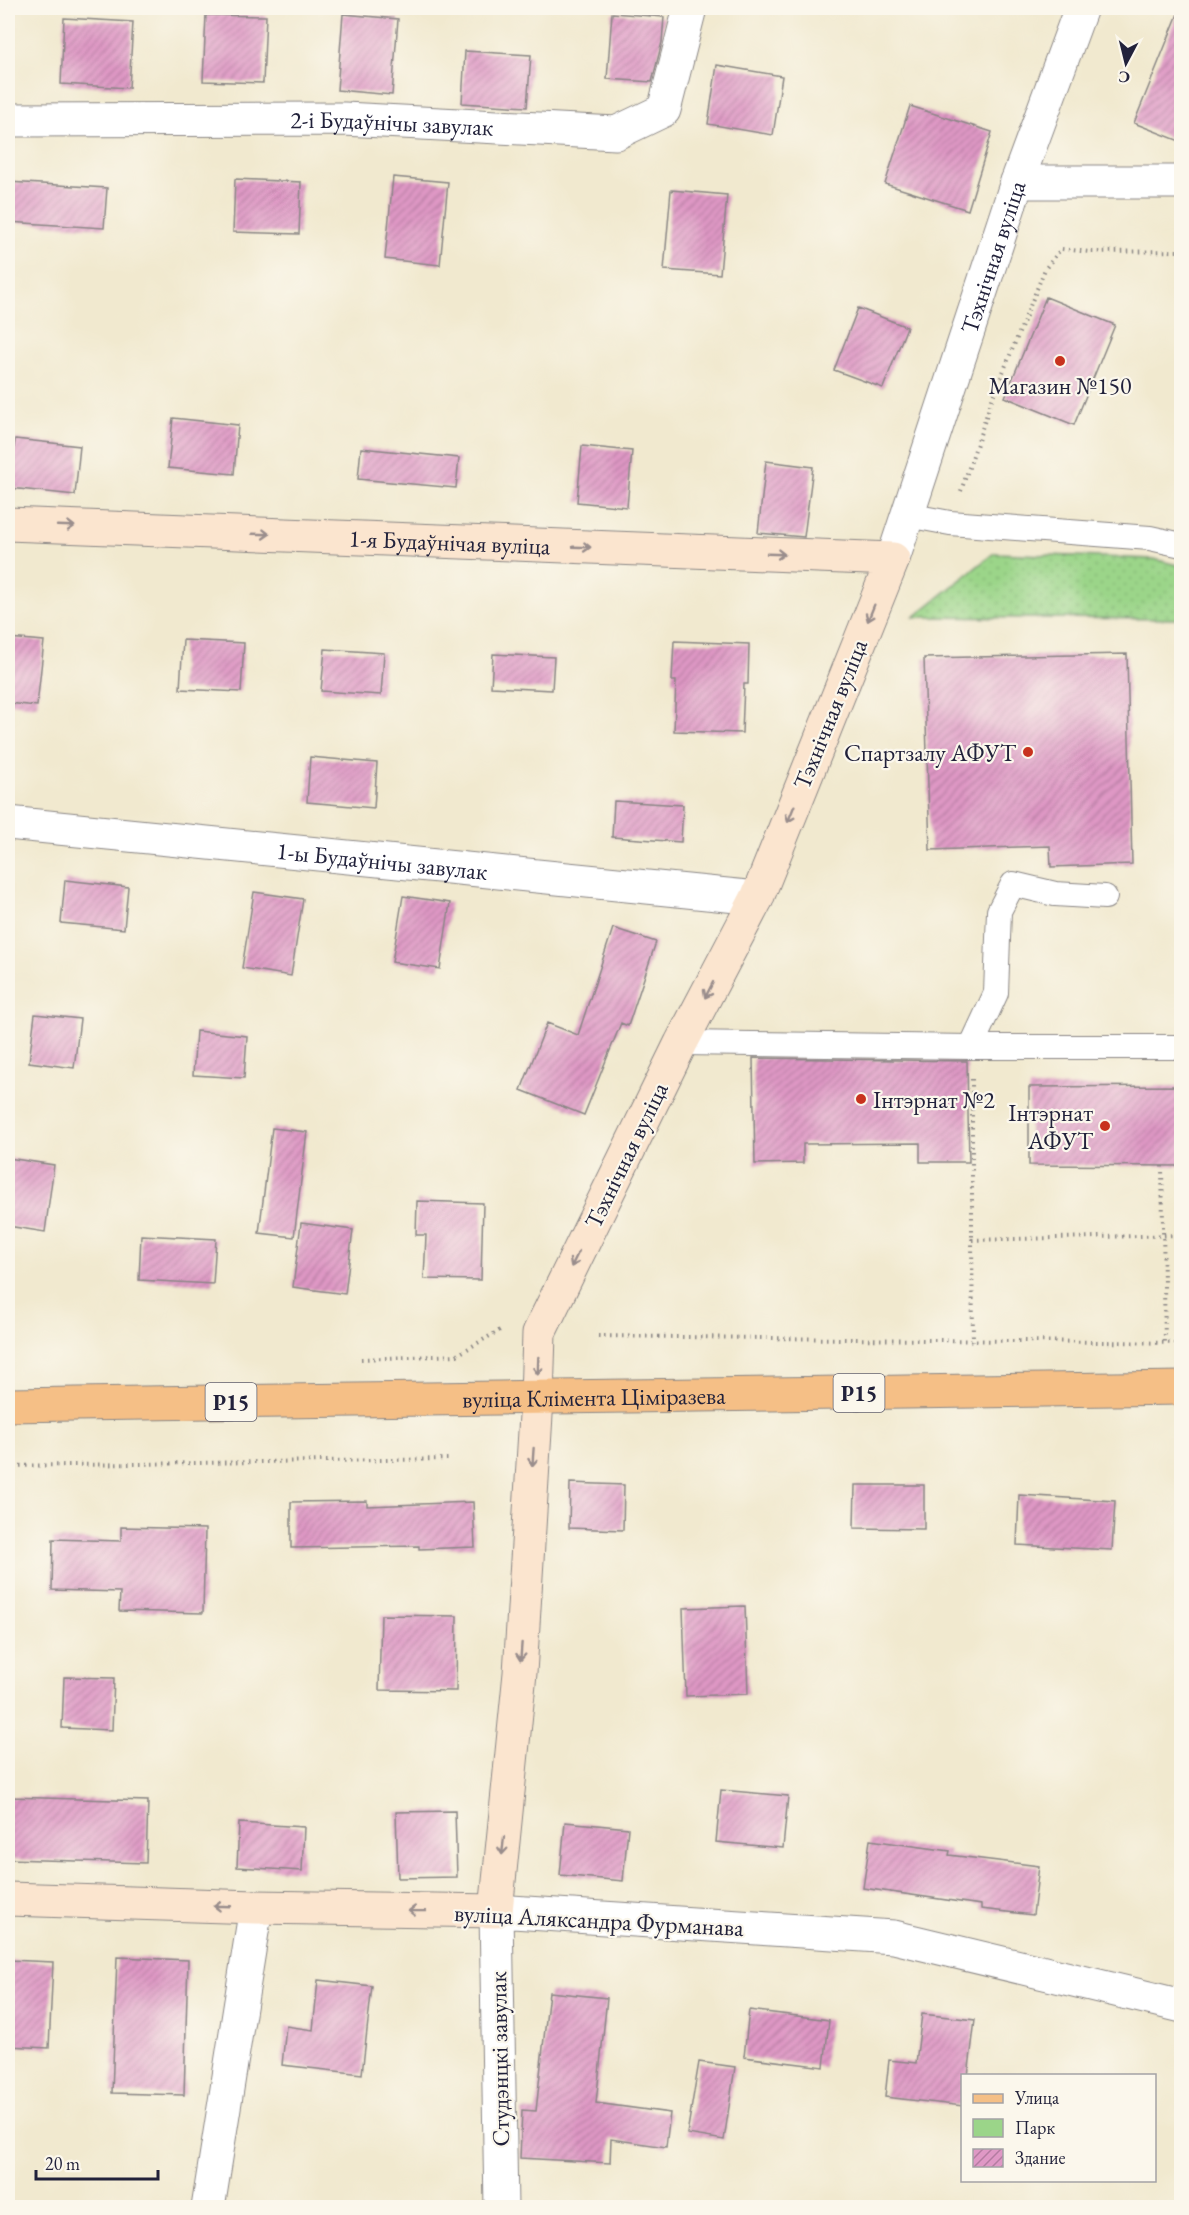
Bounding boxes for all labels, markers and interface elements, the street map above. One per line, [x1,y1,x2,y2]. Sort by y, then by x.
north arrow [1096,33,1156,93]
text: С [1117,66,1131,89]
street label: 2-і Будаўнічы завулак [290,103,495,142]
street label: Тэхнічная вуліца [953,176,1032,337]
marker: Магазин №150 [1053,354,1067,368]
place label: Магазин №150 [988,370,1132,401]
one-way arrow [55,521,75,532]
street label: 1-я Будаўнічая вуліца [348,522,552,561]
one-way arrow [250,528,270,540]
one-way arrow [571,541,591,552]
one-way arrow [766,549,786,560]
one-way arrow [865,603,876,622]
street label: Тэхнічная вуліца [786,634,874,794]
place label: Спартзалу АФУТ [844,737,1017,768]
marker: Спартзалу АФУТ [1021,745,1035,759]
one-way arrow [785,804,796,822]
street label: 1-ы Будаўнічы завулак [275,834,490,887]
one-way arrow [703,981,714,999]
street label: Тэхнічная вуліца [577,1076,675,1233]
place label: Інтэрнат №2 [873,1084,995,1115]
marker: Інтэрнат №2 [854,1092,868,1106]
place label: Інтэрнат АФУТ [1008,1097,1094,1156]
marker: Інтэрнат АФУТ [1098,1119,1112,1133]
one-way arrow [569,1249,580,1267]
one-way arrow [532,1355,543,1375]
road number: Р15 [834,1374,884,1412]
street label: вуліца Клімента Ціміразева [462,1379,726,1414]
road number: Р15 [206,1383,256,1421]
one-way arrow [527,1446,538,1466]
one-way arrow [515,1641,526,1661]
one-way arrow [497,1835,508,1855]
street label: вуліца Аляксандра Фурманава [453,1897,745,1943]
one-way arrow [212,1901,232,1912]
one-way arrow [407,1905,427,1917]
street label: Студэнцкі завулак [482,1970,516,2147]
legend [961,2074,1156,2182]
text: Улица [1014,2086,1060,2109]
text: Парк [1015,2116,1055,2139]
scale bar [36,2143,158,2181]
text: Здание [1015,2146,1065,2169]
text: 20 m [45,2152,80,2175]

